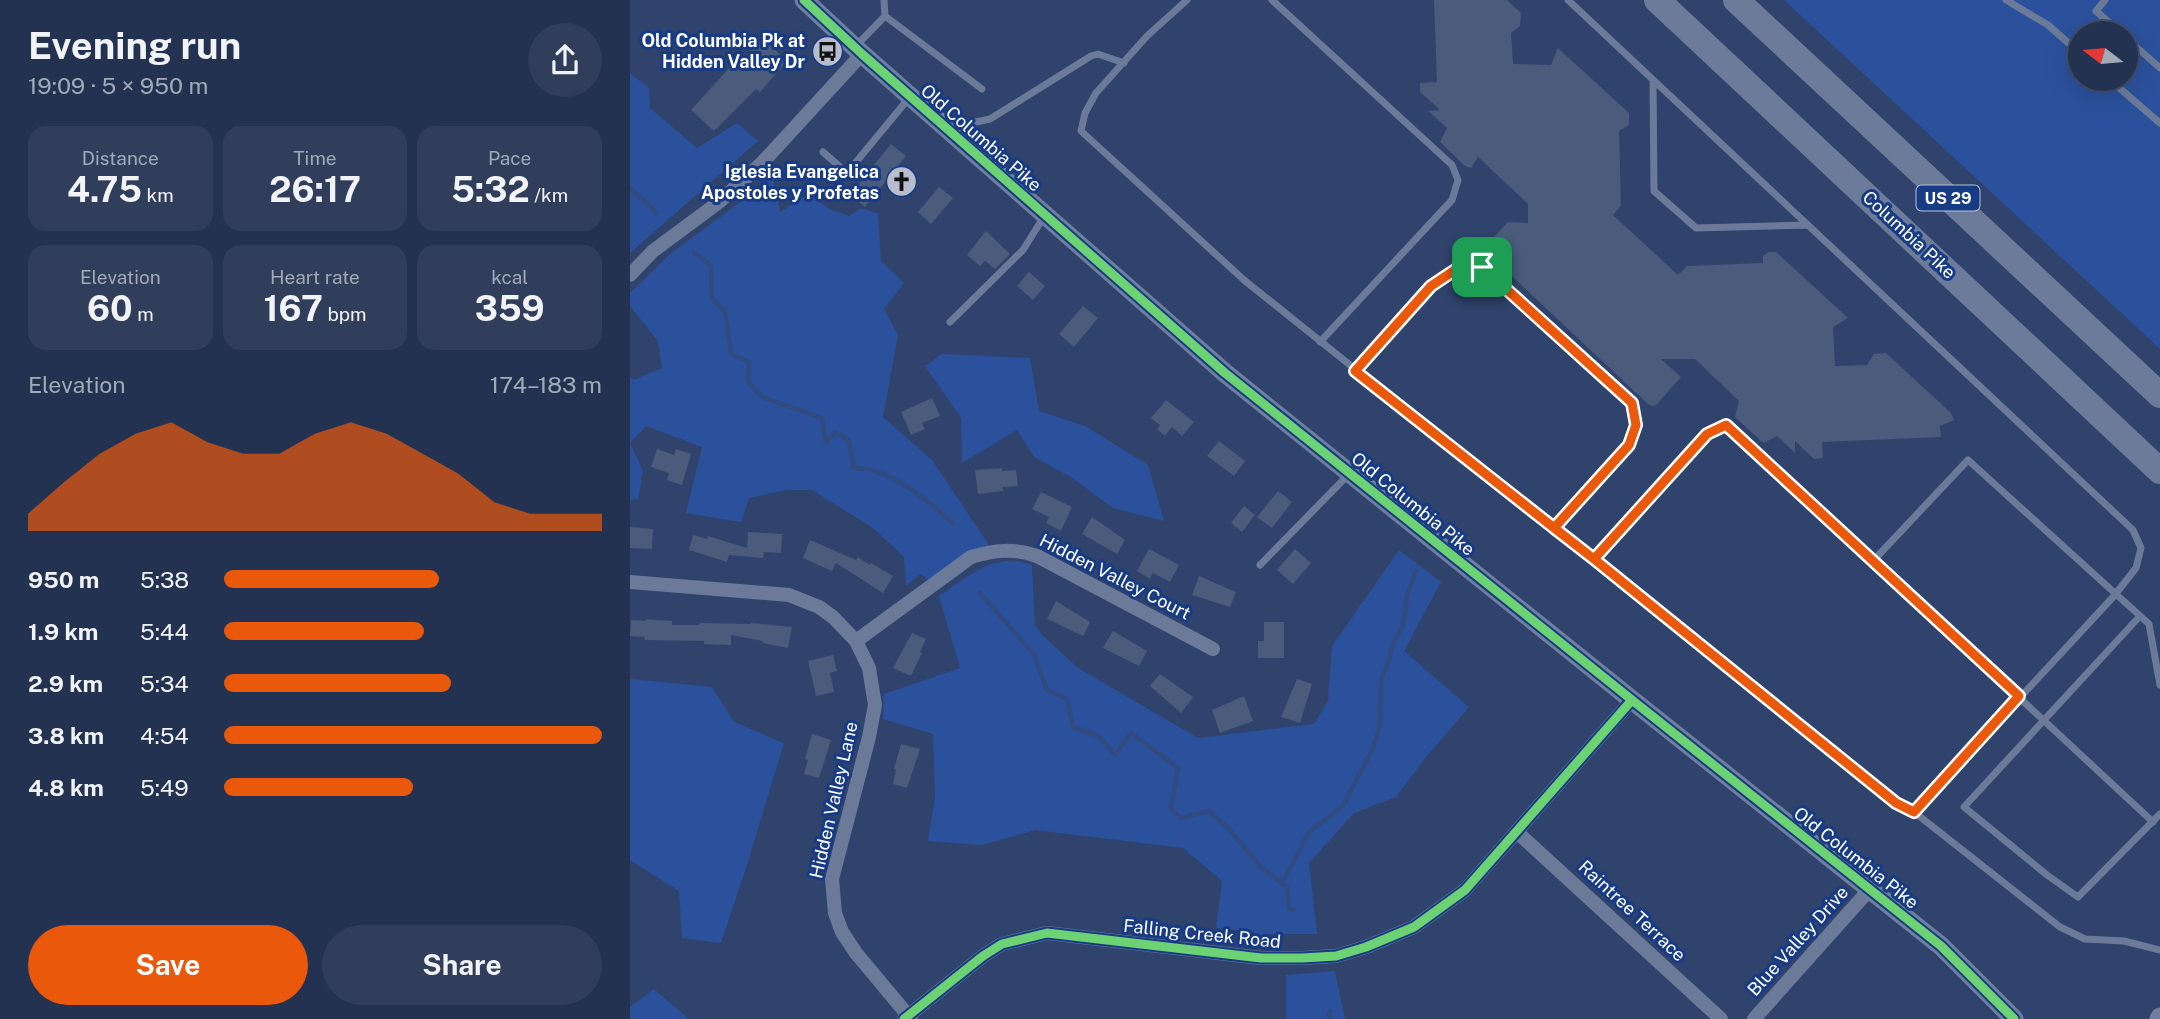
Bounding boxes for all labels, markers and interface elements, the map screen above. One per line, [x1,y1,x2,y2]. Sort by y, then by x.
north arrow [2068,21,2138,91]
map controls [2068,21,2138,91]
text: Evening run [28,23,241,68]
button: share [528,23,602,97]
place label: Old Columbia Pk at Hidden Valley Dr [642,30,806,72]
bus stop icon: Old Columbia Pk at Hidden Valley Dr [811,34,845,68]
text: 19:09 · 5 × 950 m [28,72,209,99]
street label: Old Columbia Pike [917,80,1046,196]
text: Distance [82,147,159,169]
text: Time [293,147,337,169]
text: Pace [488,147,531,169]
place label: Iglesia Evangelica Apostoles y Profetas [701,161,879,203]
church icon: Iglesia Evangelica Apostoles y Profetas [885,165,919,199]
text: 4.75 [67,169,142,210]
text: 26:17 [269,169,361,210]
text: 5:32 [451,169,530,210]
text: km [142,184,174,206]
text: /km [530,184,568,206]
street label: Columbia Pike [1859,186,1960,283]
road number: US 29 [1916,186,1980,210]
pin [1452,237,1512,297]
icon: arrive [1463,248,1501,286]
text: Elevation [80,266,161,288]
text: Heart rate [270,266,360,288]
text: kcal [491,266,528,288]
text: 60 [87,288,133,329]
text: 167 [263,288,323,329]
text: 359 [475,288,545,329]
text: m [133,303,154,325]
text: bpm [323,303,367,325]
text: Elevation [28,371,126,398]
text: 174–183 m [490,371,602,398]
street label: Old Columbia Pike [1347,447,1479,560]
street label: Hidden Valley Court [1036,529,1194,624]
text: 950 m [28,566,99,593]
text: 5:38 [140,566,189,593]
text: 1.9 km [28,618,98,645]
text: 5:44 [140,618,189,645]
text: 2.9 km [28,670,103,697]
text: 5:34 [140,670,189,697]
street label: Hidden Valley Lane [805,719,862,880]
text: 3.8 km [28,722,104,749]
text: 4:54 [140,722,189,749]
text: 4.8 km [28,774,104,801]
text: 5:49 [140,774,189,801]
street label: Old Columbia Pike [1790,802,1923,913]
street label: Raintree Terrace [1575,856,1690,965]
street label: Blue Valley Drive [1743,882,1852,1000]
street label: Falling Creek Road [1122,915,1282,952]
button: Save [28,925,308,1005]
button: Share [322,925,602,1005]

